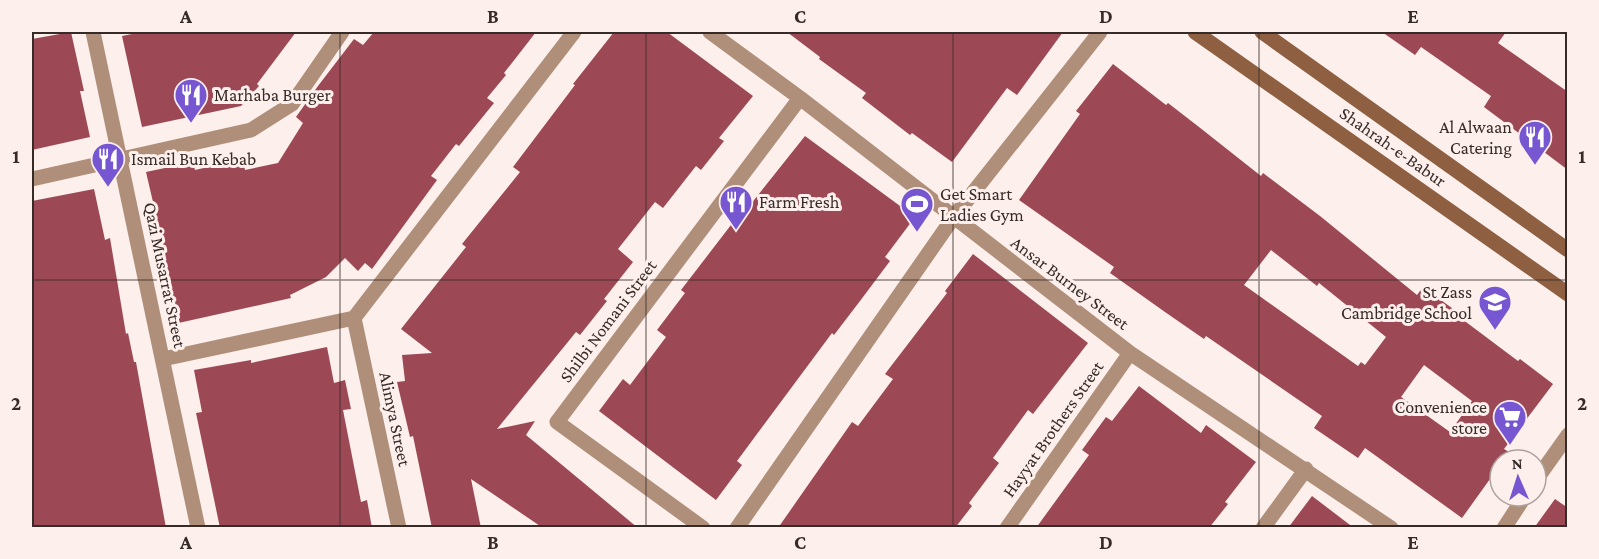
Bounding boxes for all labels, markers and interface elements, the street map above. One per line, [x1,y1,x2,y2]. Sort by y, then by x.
text: A [179,5,193,27]
text: B [487,5,499,27]
text: C [794,5,806,27]
text: D [1099,5,1113,27]
text: E [1407,5,1419,27]
restaurant icon: Marhaba Burger [173,77,209,124]
place label: Marhaba Burger [214,85,331,105]
street label: Shahrah-e-Babur [1336,103,1450,191]
place label: Al Alwaan Catering [1439,117,1512,158]
restaurant icon: Al Alwaan Catering [1517,119,1553,166]
restaurant icon: Ismail Bun Kebab [90,141,126,188]
text: 1 [12,145,20,167]
text: 1 [1578,145,1586,167]
place label: Ismail Bun Kebab [131,149,256,169]
restaurant icon: Farm Fresh [718,184,754,231]
place label: Get Smart Ladies Gym [940,184,1024,225]
sports icon: Get Smart Ladies Gym [899,186,935,233]
place label: Farm Fresh [759,192,840,212]
street label: Qazi Musarrat Street [140,200,190,351]
street label: Ansar Burney Street [1007,232,1134,334]
street label: Shilbi Nomani Street [555,255,661,386]
place label: St Zass Cambridge School [1341,282,1472,323]
school or university icon: St Zass Cambridge School [1477,284,1513,331]
street label: Hayyat Brothers Street [998,356,1108,501]
street label: Alimya Street [375,370,415,469]
text: 2 [11,392,21,414]
text: 2 [1577,392,1587,414]
place label: Convenience store [1395,397,1487,438]
supermarket icon: Convenience store [1492,399,1528,446]
north arrow [1488,448,1548,508]
text: N [1511,455,1523,472]
text: A [179,531,193,553]
text: B [487,531,499,553]
text: C [794,531,806,553]
text: D [1099,531,1113,553]
text: E [1407,531,1419,553]

